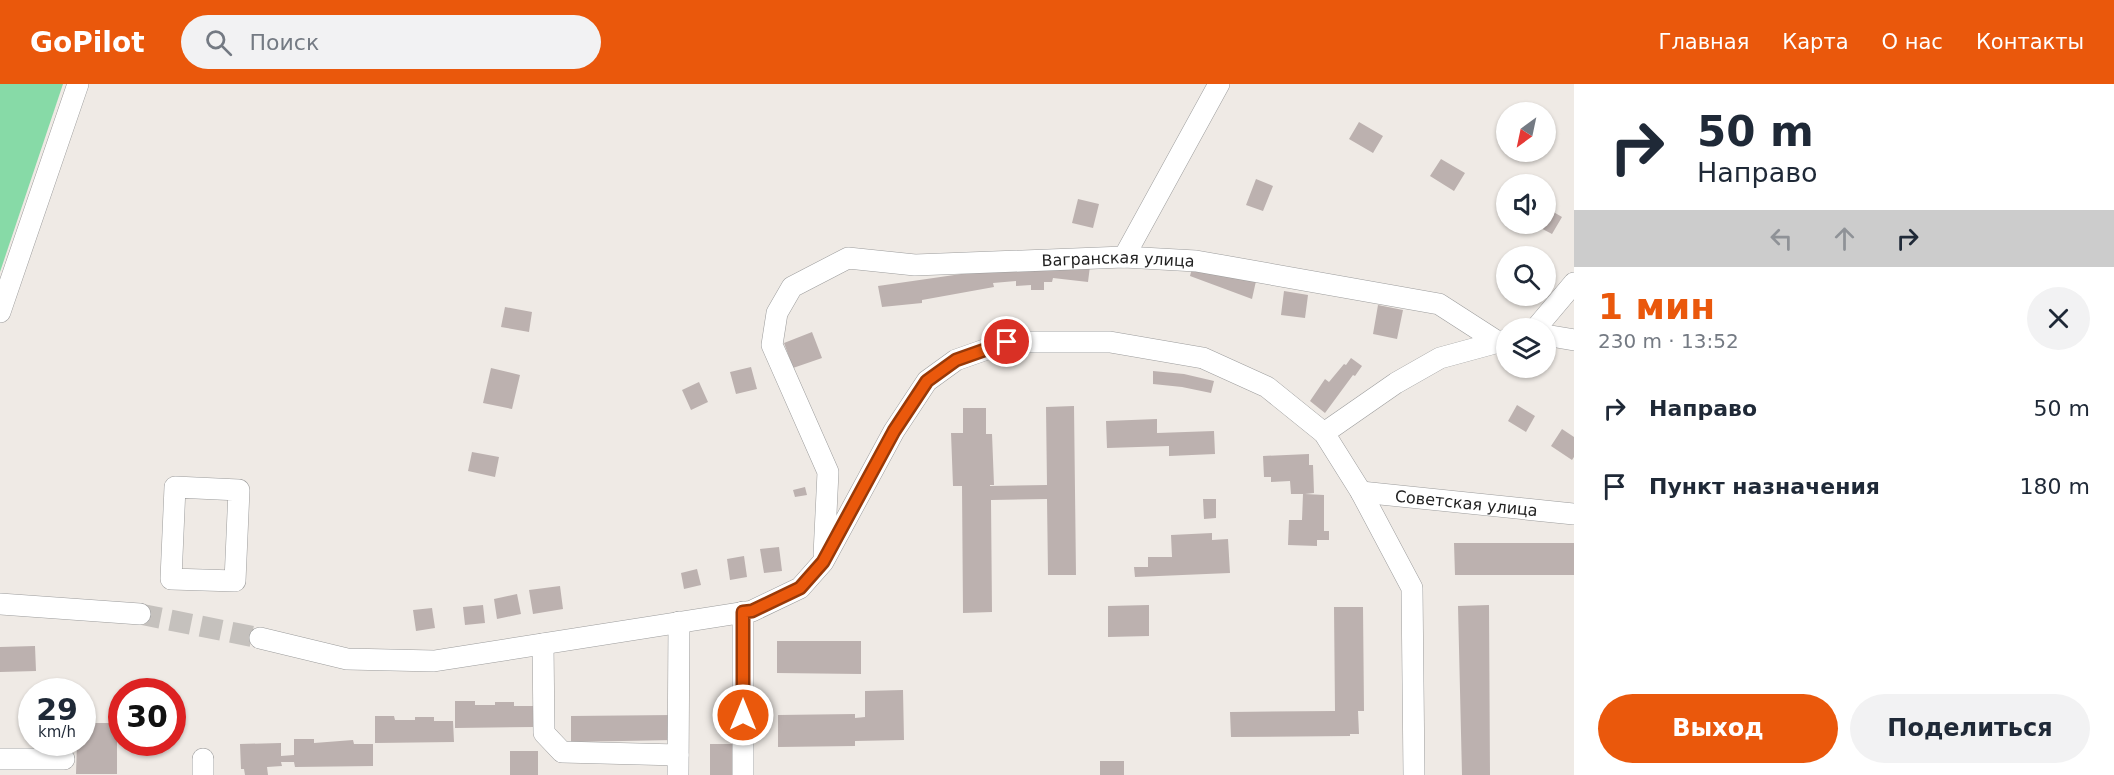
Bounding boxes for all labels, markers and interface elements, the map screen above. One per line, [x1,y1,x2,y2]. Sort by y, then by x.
search box [181,15,601,69]
text: GoPilot [30,26,145,59]
icon: search [202,26,235,59]
text: Поиск [250,30,319,55]
text: Главная [1659,30,1749,54]
text: Карта [1782,30,1849,54]
text: О нас [1882,30,1943,54]
text: Контакты [1976,30,2084,54]
north arrow [1496,102,1556,162]
map controls [1496,102,1556,378]
text: 50 m [1697,107,1814,156]
icon: right [1598,108,1676,186]
text: Направо [1697,157,1818,188]
button: sound [1496,174,1556,234]
icon: left [1765,222,1798,255]
icon: ahead [1828,222,1861,255]
icon: right [1891,222,1924,255]
button: search [1496,246,1556,306]
street label: Вагранская улица [1041,248,1195,271]
text: 1 мин [1598,286,1715,327]
button: close [2027,287,2090,350]
pin [981,316,1032,367]
button: layers [1496,318,1556,378]
icon: arrive [990,325,1023,358]
text: 230 m · 13:52 [1598,329,1739,353]
icon: right [1598,392,1631,425]
text: Направо [1649,396,1757,421]
text: 50 m [2034,396,2090,421]
icon: arrive [1598,470,1631,503]
text: Пункт назначения [1649,474,1880,499]
text: 180 m [2020,474,2090,499]
street label: Советская улица [1394,487,1539,520]
speed limit sign: 30 [108,678,186,756]
position arrow [711,683,775,747]
text: 29 [36,692,78,727]
button: Выход [1598,694,1838,763]
button: Поделиться [1850,694,2090,763]
text: km/h [38,723,76,741]

